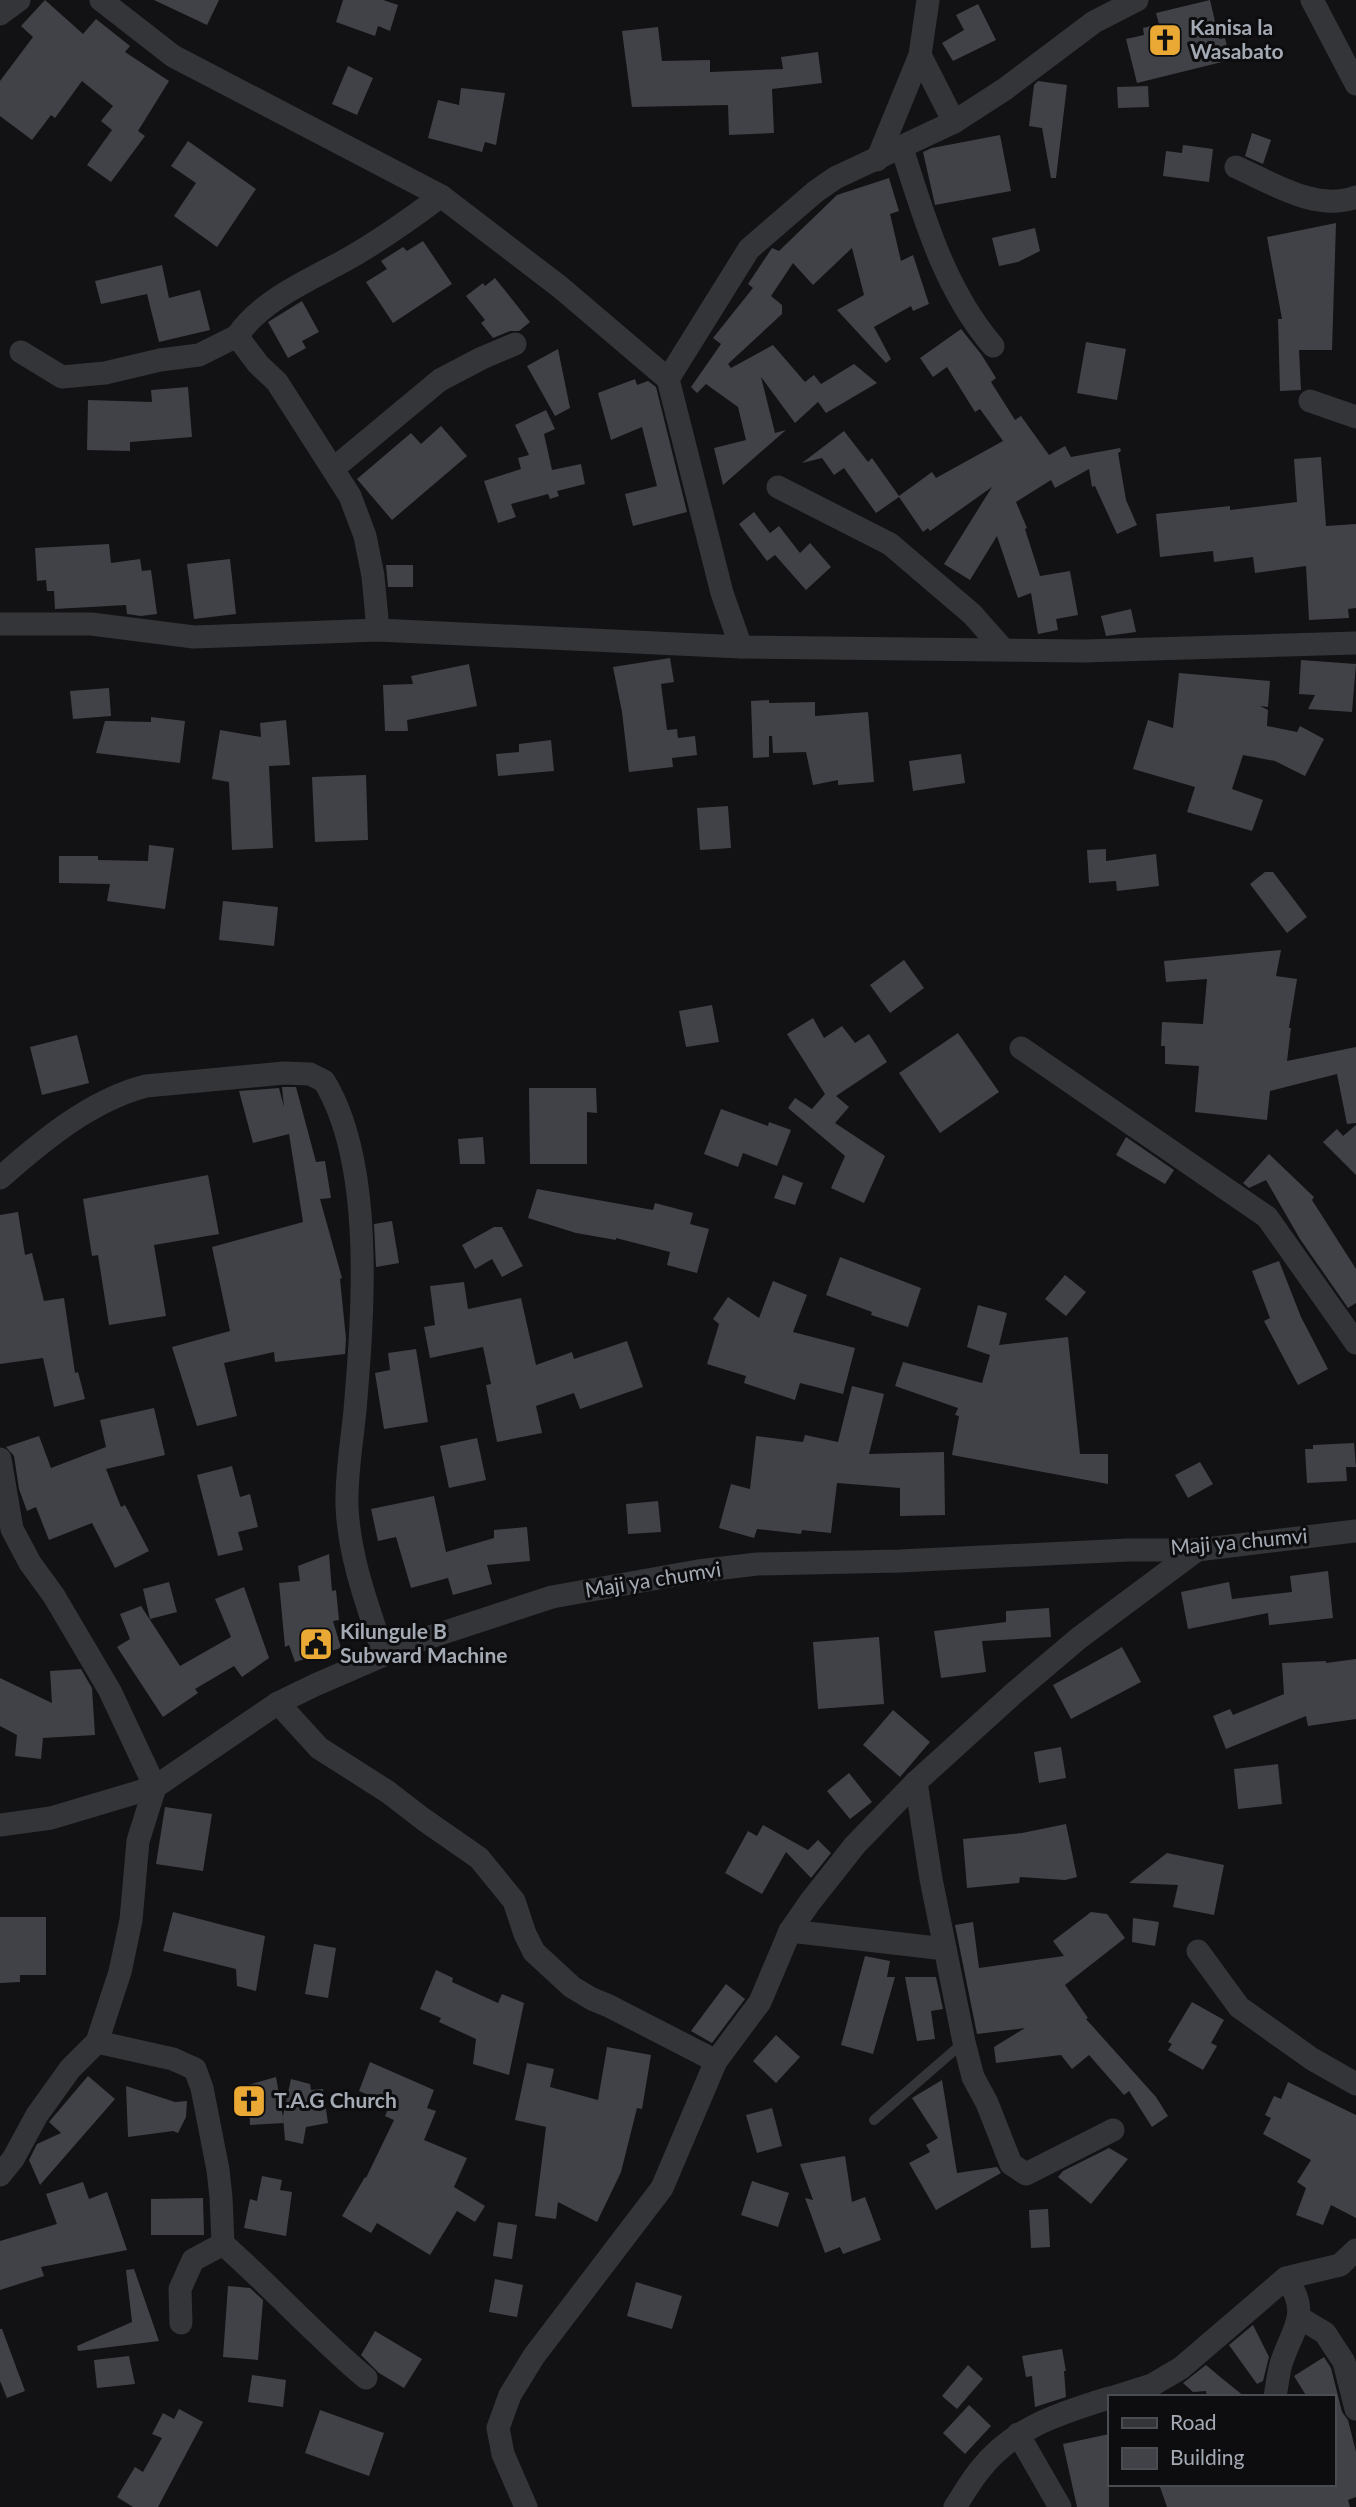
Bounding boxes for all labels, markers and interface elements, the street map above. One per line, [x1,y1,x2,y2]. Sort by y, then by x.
place label: Kanisa la Wasabato [1190,14,1284,63]
church icon: Kanisa la Wasabato [1146,21,1184,59]
street label: Maji ya chumvi [1169,1522,1308,1559]
street label: Maji ya chumvi [583,1555,723,1602]
place label: Kilungule B Subward Machine [340,1618,508,1667]
public building icon: Kilungule B Subward Machine [297,1625,335,1663]
church icon: T.A.G Church [230,2082,268,2120]
place label: T.A.G Church [274,2087,397,2112]
legend [1108,2395,1335,2486]
text: Road [1170,2409,1217,2434]
text: Building [1170,2444,1245,2469]

